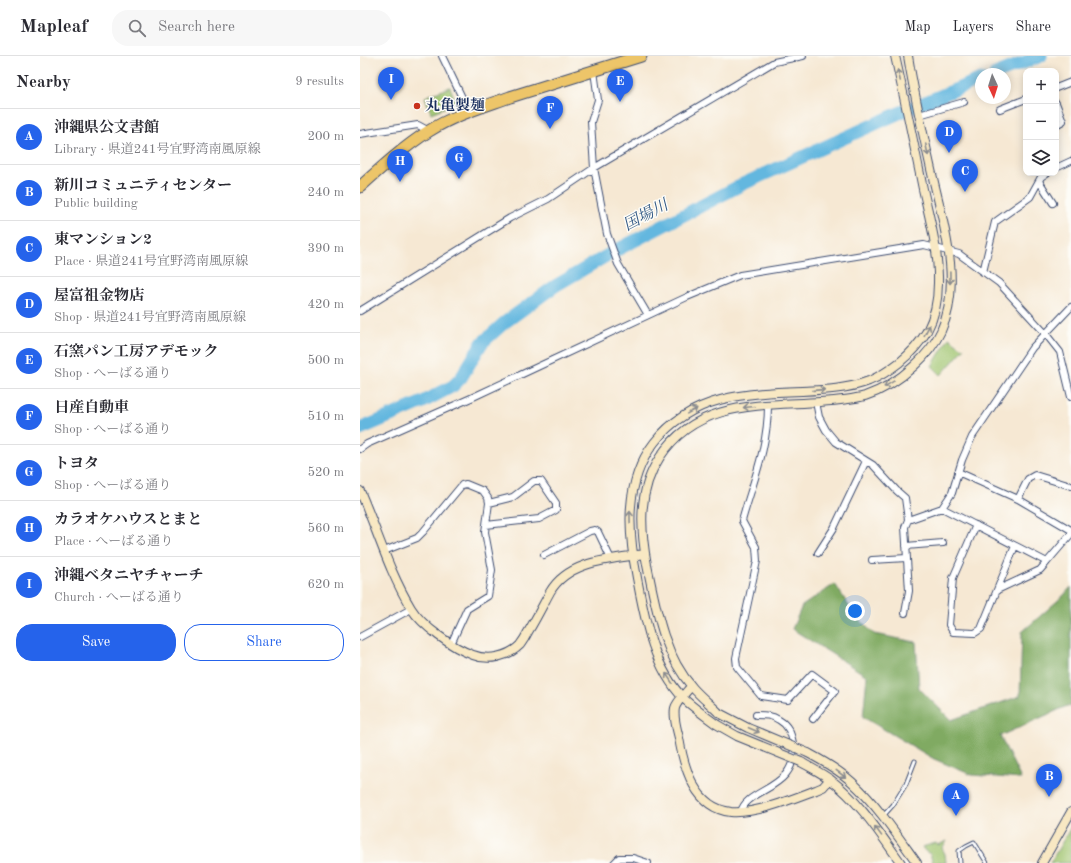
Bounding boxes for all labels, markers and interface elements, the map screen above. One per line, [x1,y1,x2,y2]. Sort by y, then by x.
search box [112,10,392,46]
icon: search [126,17,148,39]
text: Mapleaf [20,18,88,37]
text: Search here [158,20,235,35]
text: Map [905,20,931,34]
text: Layers [953,20,994,34]
text: Share [1016,20,1051,34]
pin: I [378,67,404,100]
north arrow [975,68,1011,104]
map controls [1023,68,1059,176]
button: + [1023,68,1059,104]
pin: E [607,69,633,102]
one-way arrow [895,69,903,82]
text: Nearby [16,74,71,91]
text: 9 results [295,75,344,88]
pin: F [537,96,563,129]
place label: 丸亀製麺 [425,97,485,114]
marker: 丸亀製麺 [412,101,422,111]
button: − [1023,104,1059,140]
pin: D [936,120,962,153]
text: 沖縄県公文書館 [54,121,159,136]
text: A [24,130,34,143]
text: 200 m [307,130,344,143]
button: layers [1023,140,1059,176]
text: Library · 県道241号宜野湾南風原線 [54,143,260,156]
one-way arrow [923,143,931,156]
pin: G [446,146,472,179]
pin: H [387,149,413,182]
pin: C [952,159,978,192]
text: 新川コミュニティセンター [54,179,232,194]
text: B [24,186,34,199]
text: 240 m [307,186,344,199]
water label: 国場川 [620,195,673,234]
text: Public building [54,197,138,210]
text: 東マンション2 [54,233,152,248]
text: C [25,242,33,255]
text: 390 m [307,242,344,255]
text: Place · 県道241号宜野湾南風原線 [54,255,248,268]
one-way arrow [946,271,954,284]
text: 屋富祖金物店 [54,289,144,304]
text: D [24,298,34,311]
text: 420 m [307,298,344,311]
text: Shop · 県道241号宜野湾南風原線 [54,311,246,324]
one-way arrow [924,324,931,336]
text: 石窯パン工房アデモック [54,345,219,360]
text: E [25,354,33,367]
text: 500 m [307,354,344,367]
text: Shop · へーばる通り [54,367,171,380]
one-way arrow [883,381,895,389]
one-way arrow [812,386,825,393]
text: 日産自動車 [54,401,129,416]
one-way arrow [743,404,756,411]
one-way arrow [686,407,698,414]
text: F [25,410,33,423]
text: 510 m [307,410,344,423]
text: Shop · へーばる通り [54,423,171,436]
text: トヨタ [54,457,99,472]
text: G [24,466,34,479]
text: 520 m [307,466,344,479]
text: Shop · へーばる通り [54,479,171,492]
one-way arrow [626,511,634,524]
text: カラオケハウスとまと [54,513,202,528]
text: H [24,522,34,535]
text: 560 m [307,522,344,535]
text: Place · へーばる通り [54,535,173,548]
text: 沖縄ベタニヤチャーチ [54,569,204,584]
text: I [26,578,32,591]
text: 620 m [307,578,344,591]
text: Church · へーばる通り [54,591,184,604]
your location [845,601,865,621]
button: Save [16,624,176,661]
button: Share [184,624,344,661]
one-way arrow [665,672,673,683]
one-way arrow [747,727,759,735]
pin: B [1036,764,1062,797]
one-way arrow [835,769,846,778]
pin: A [943,783,969,816]
one-way arrow [874,826,883,837]

